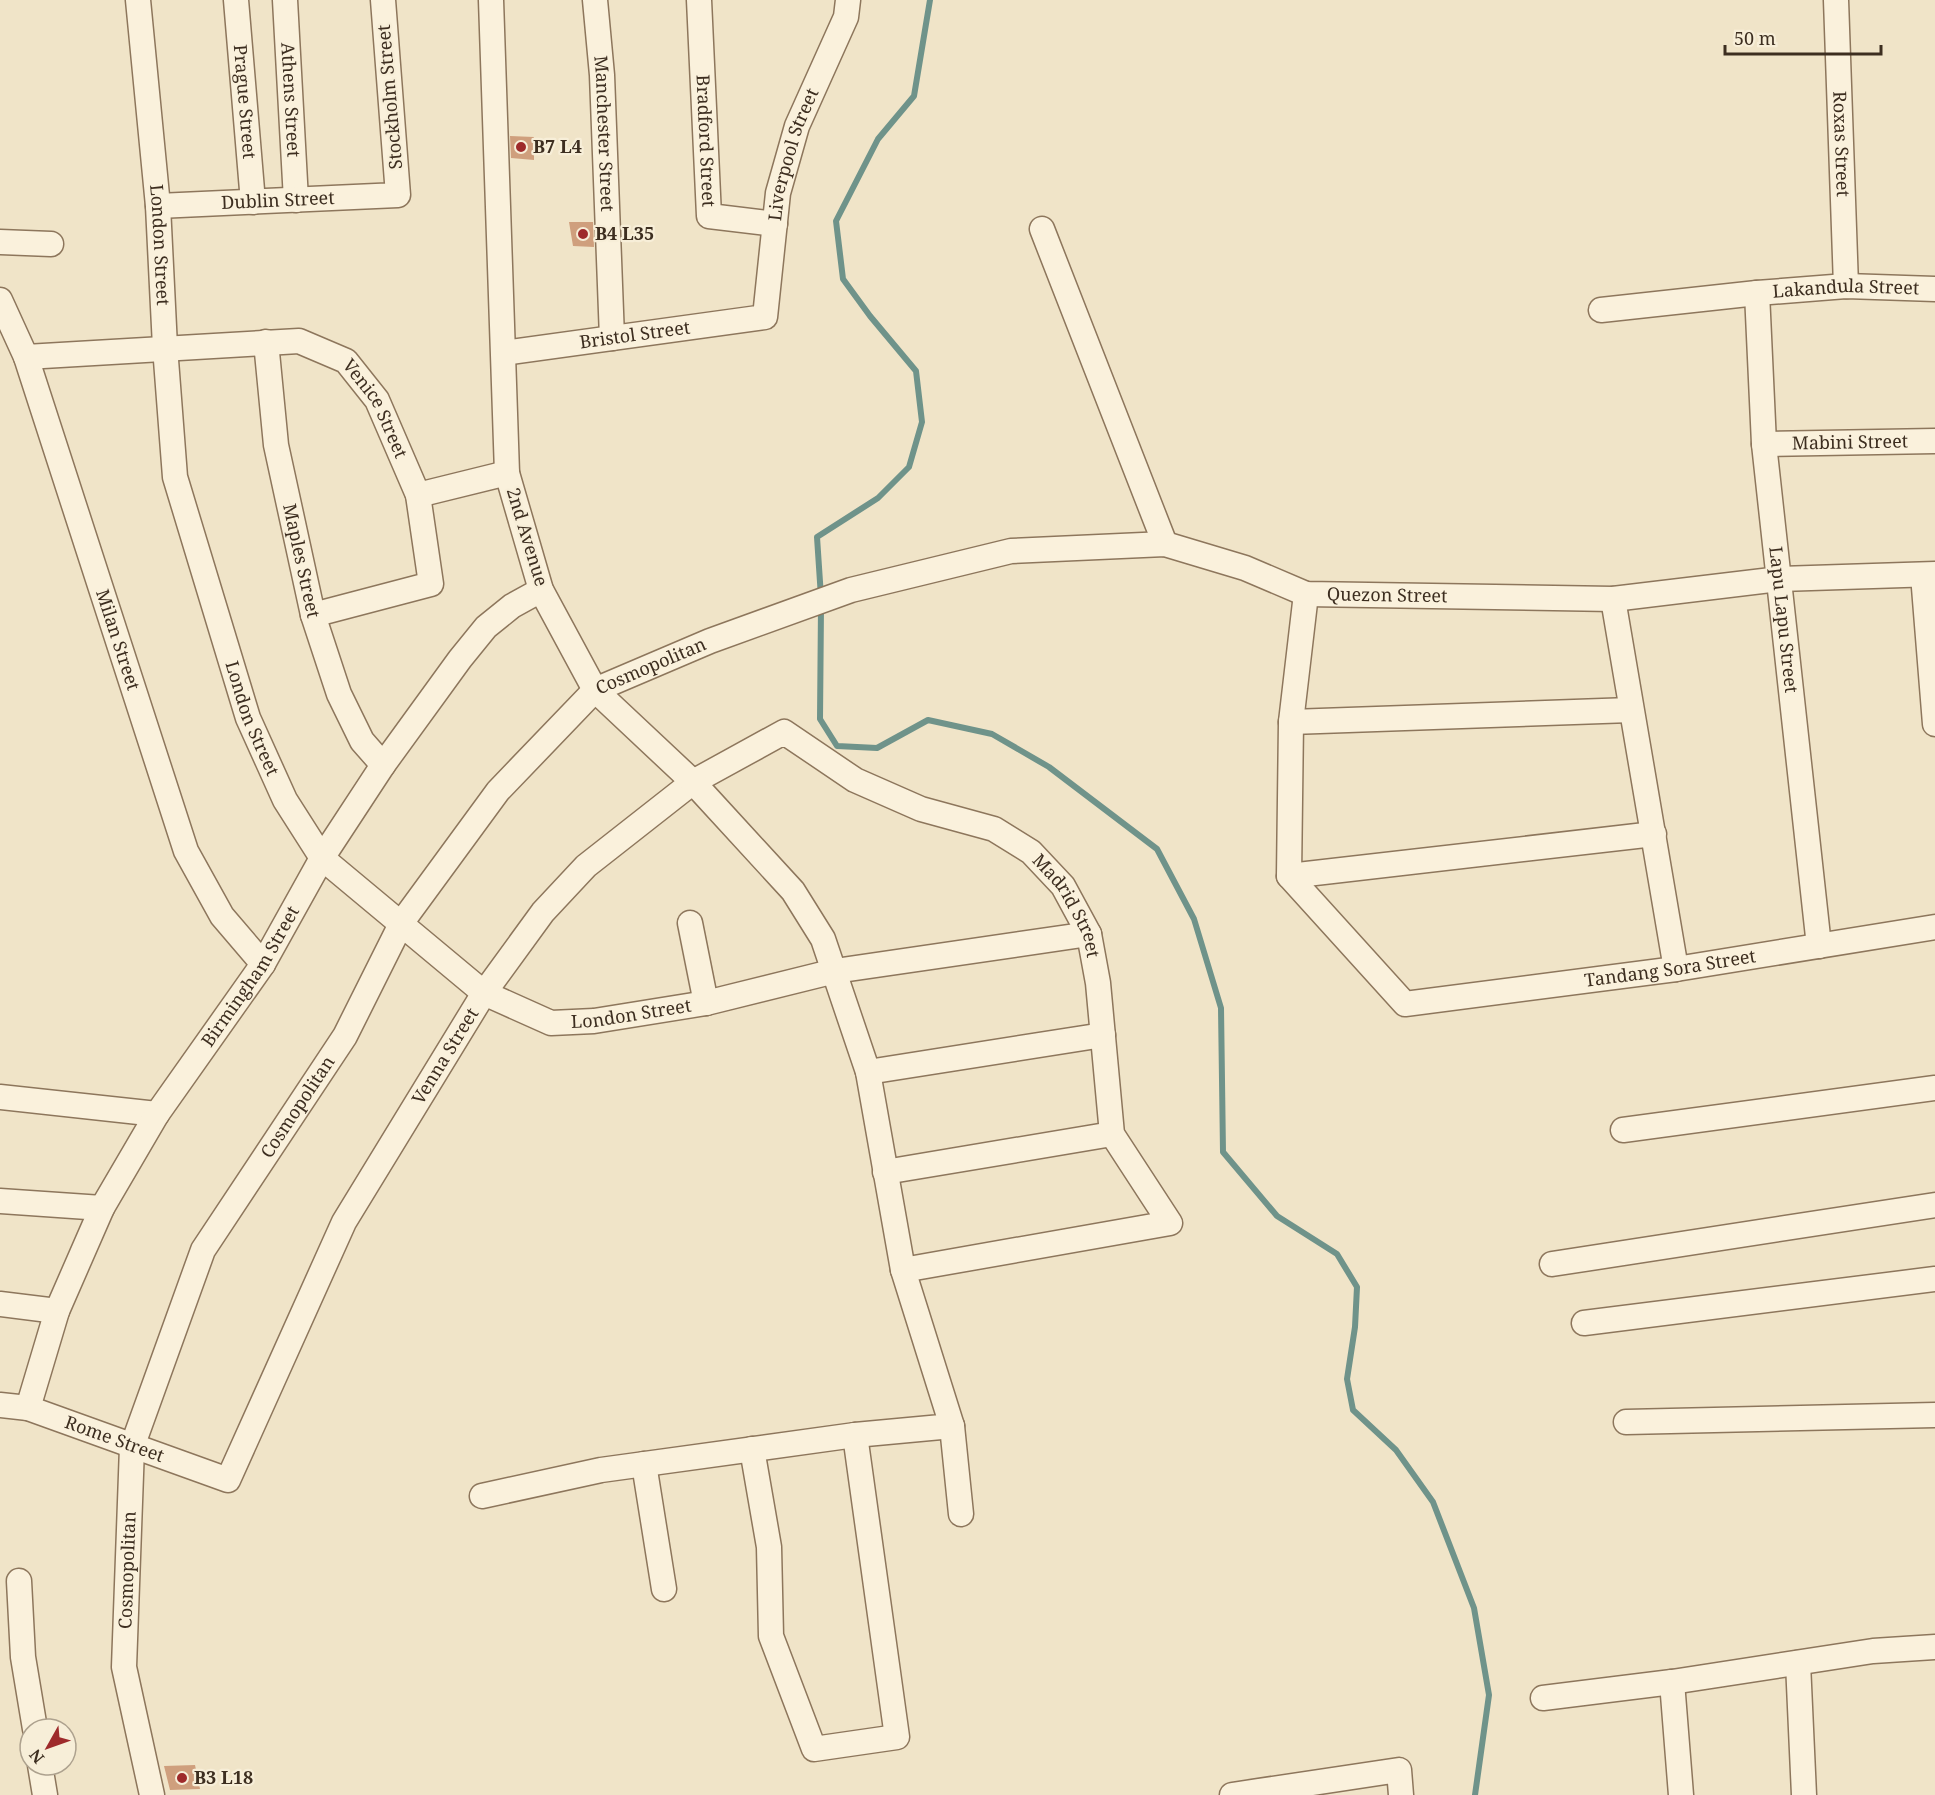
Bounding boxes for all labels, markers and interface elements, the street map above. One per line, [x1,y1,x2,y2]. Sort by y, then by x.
scale bar [1725,18,1881,56]
street label: Stockholm Street [371,24,407,170]
text: 50 m [1734,26,1776,50]
street label: Athens Street [276,42,307,158]
street label: Prague Street [229,43,262,160]
street label: Manchester Street [589,54,620,212]
street label: Bradford Street [691,74,722,208]
street label: Liverpool Street [762,84,824,222]
street label: Roxas Street [1828,91,1856,197]
place label: B7 L4 [533,134,582,158]
marker: B7 L4 [514,140,528,154]
street label: London Street [145,183,176,306]
street label: Dublin Street [221,185,335,214]
place label: B4 L35 [595,221,654,245]
marker: B4 L35 [576,227,590,241]
street label: Lakandula Street [1772,273,1920,303]
street label: Bristol Street [578,314,691,353]
street label: Venice Street [338,353,414,462]
street label: Mabini Street [1792,428,1908,455]
street label: 2nd Avenue [502,485,554,589]
street label: Maples Street [278,501,326,620]
street label: Lapu Lapu Street [1764,545,1804,694]
street label: Quezon Street [1327,581,1448,607]
street label: Milan Street [91,586,146,693]
street label: Cosmopolitan [592,631,710,699]
street label: London Street [220,658,285,779]
street label: Madrid Street [1028,848,1106,959]
street label: Birmingham Street [195,901,304,1051]
street label: Tandang Sora Street [1583,943,1757,992]
street label: London Street [570,993,693,1033]
street label: Venna Street [406,1003,483,1108]
street label: Cosmopolitan [254,1051,340,1162]
street label: Rome Street [62,1409,168,1467]
street label: Cosmopolitan [112,1510,141,1629]
north arrow [18,1717,78,1777]
text: N [24,1744,49,1769]
place label: B3 L18 [194,1765,253,1789]
marker: B3 L18 [175,1771,189,1785]

